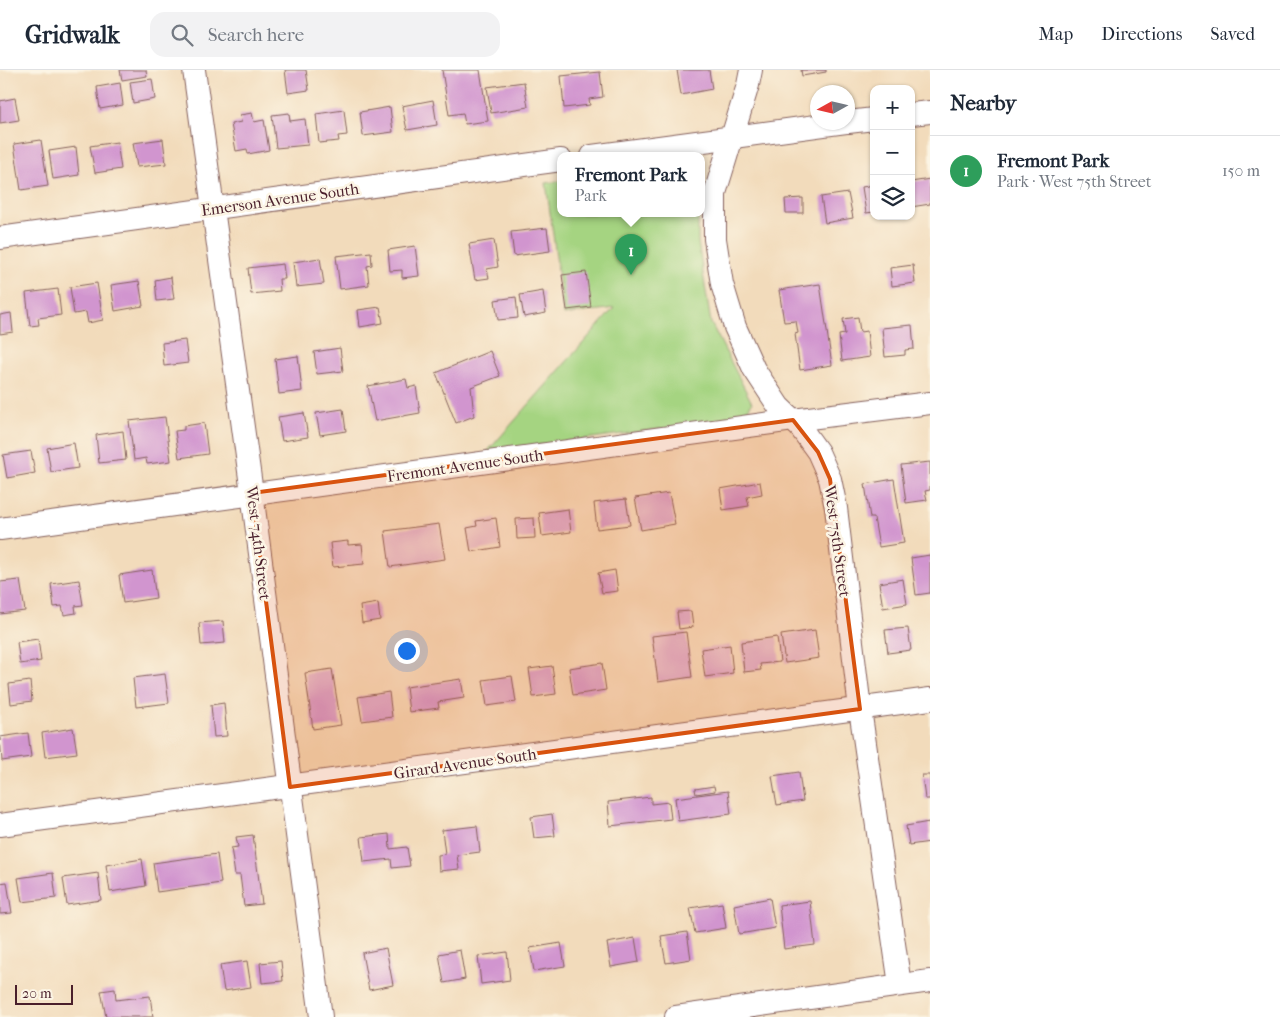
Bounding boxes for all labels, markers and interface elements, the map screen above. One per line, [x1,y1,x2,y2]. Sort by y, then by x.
search box [150,12,500,57]
text: Gridwalk [25,21,120,49]
icon: search [168,21,196,49]
text: Search here [208,24,304,46]
text: Map [1039,24,1073,45]
text: Directions [1101,24,1182,45]
text: Saved [1210,24,1255,45]
north arrow [810,85,855,130]
map controls [870,85,915,220]
button: + [870,85,915,130]
text: Nearby [950,91,1016,115]
button: − [870,130,915,175]
text: Fremont Park [997,150,1109,172]
popup [557,152,705,217]
text: 1 [963,161,969,180]
text: 150 m [1222,161,1260,180]
text: Fremont Park [575,164,687,186]
text: Park · West 75th Street [997,172,1152,191]
button: layers [870,175,915,220]
street label: Emerson Avenue South [200,179,360,220]
text: Park [575,186,607,205]
pin: 1 [615,234,647,275]
street label: Fremont Avenue South [386,445,545,486]
street label: West 75th Street [820,483,855,598]
street label: West 74th Street [242,484,275,601]
your location [394,638,420,664]
street label: Girard Avenue South [392,744,538,783]
scale bar [15,982,72,1005]
text: 20 m [22,985,52,1002]

